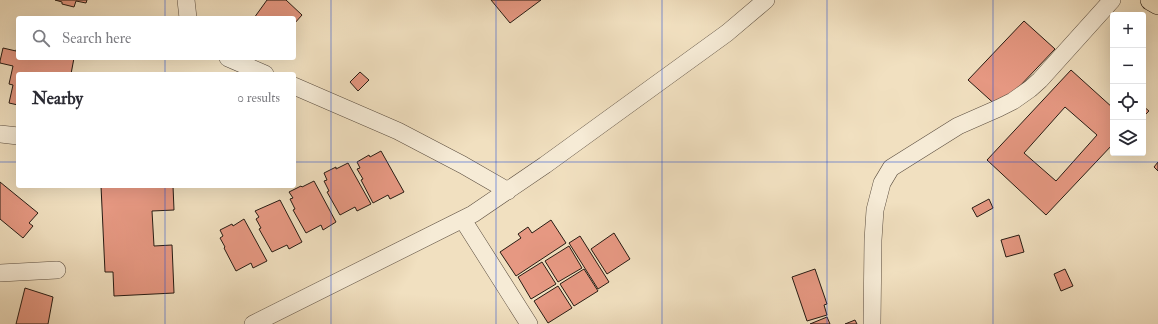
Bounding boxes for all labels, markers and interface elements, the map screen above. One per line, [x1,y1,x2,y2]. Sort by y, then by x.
map controls [1110,12,1146,156]
button: + [1110,12,1146,48]
search box [16,16,296,60]
icon: search [30,27,52,49]
text: Search here [62,29,131,48]
button: − [1110,48,1146,84]
button: locate [1110,84,1146,120]
text: Nearby [32,88,83,109]
text: 0 results [237,90,280,106]
button: layers [1110,120,1146,156]

